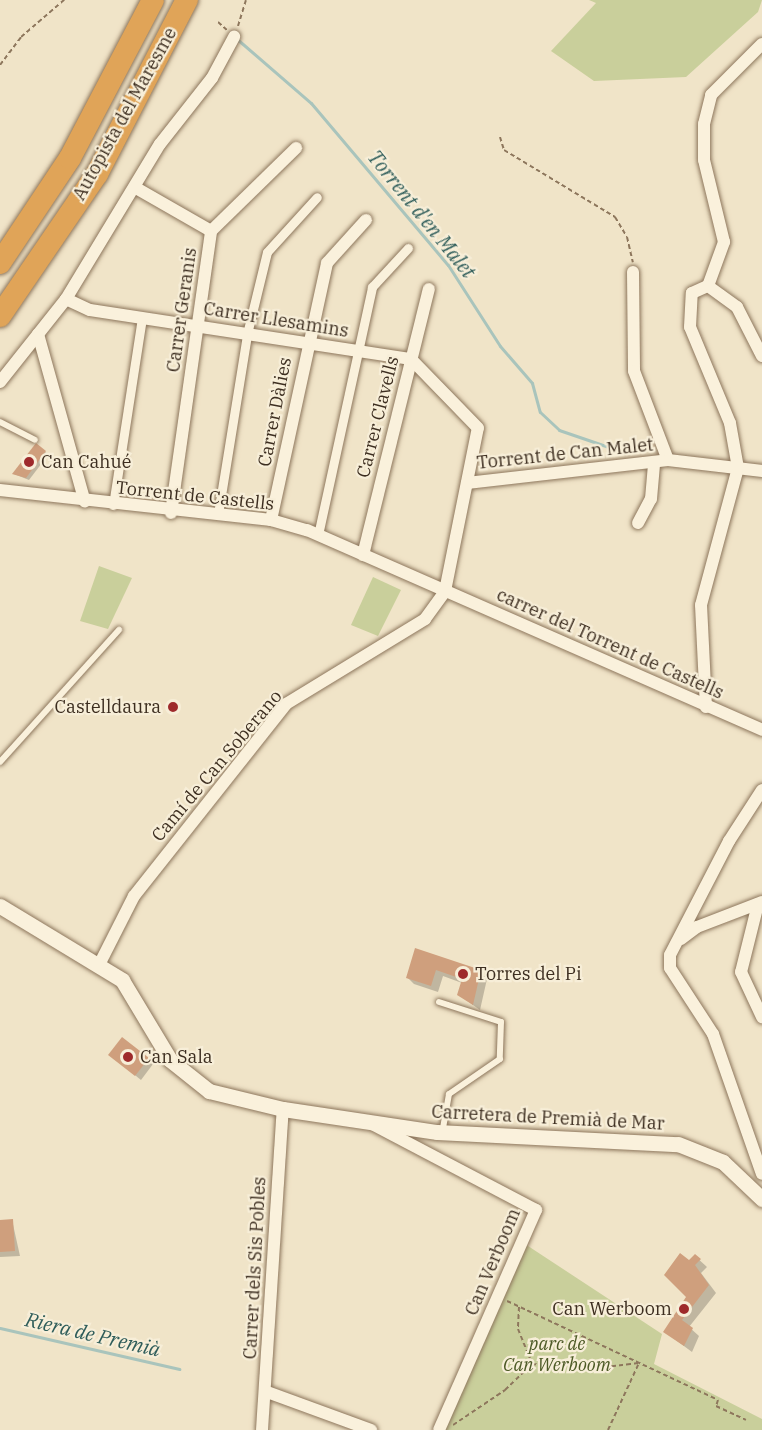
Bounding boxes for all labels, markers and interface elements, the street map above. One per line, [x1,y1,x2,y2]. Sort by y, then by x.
street label: Autopista del Maresme [68,24,182,204]
water label: Torrent d'en Malet [363,145,481,283]
street label: Carrer Geranis [163,246,201,374]
street label: Carrer Llesamins [202,298,350,342]
street label: Carrer Clavells [352,354,404,480]
street label: Carrer Dàlies [254,355,296,469]
street label: Torrent de Can Malet [476,434,654,474]
place label: Can Cahué [41,451,131,473]
marker: Can Cahué [22,455,36,469]
street label: Torrent de Castells [115,477,275,515]
street label: carrer del Torrent de Castells [493,584,727,704]
street label: Camí de Can Soberano [147,686,287,846]
place label: Castelldaura [55,696,161,718]
marker: Castelldaura [166,700,180,714]
place label: Torres del Pi [475,963,582,985]
marker: Torres del Pi [456,967,470,981]
place label: Can Sala [140,1046,213,1068]
marker: Can Sala [121,1050,135,1064]
street label: Carretera de Premià de Mar [431,1101,665,1135]
street label: Carrer dels Sis Pobles [239,1176,271,1360]
street label: Can Verboom [461,1205,525,1319]
place label: Can Werboom [552,1298,672,1320]
marker: Can Werboom [677,1302,691,1316]
water label: Riera de Premià [23,1307,163,1361]
park label: parc de Can Werboom [503,1334,611,1376]

